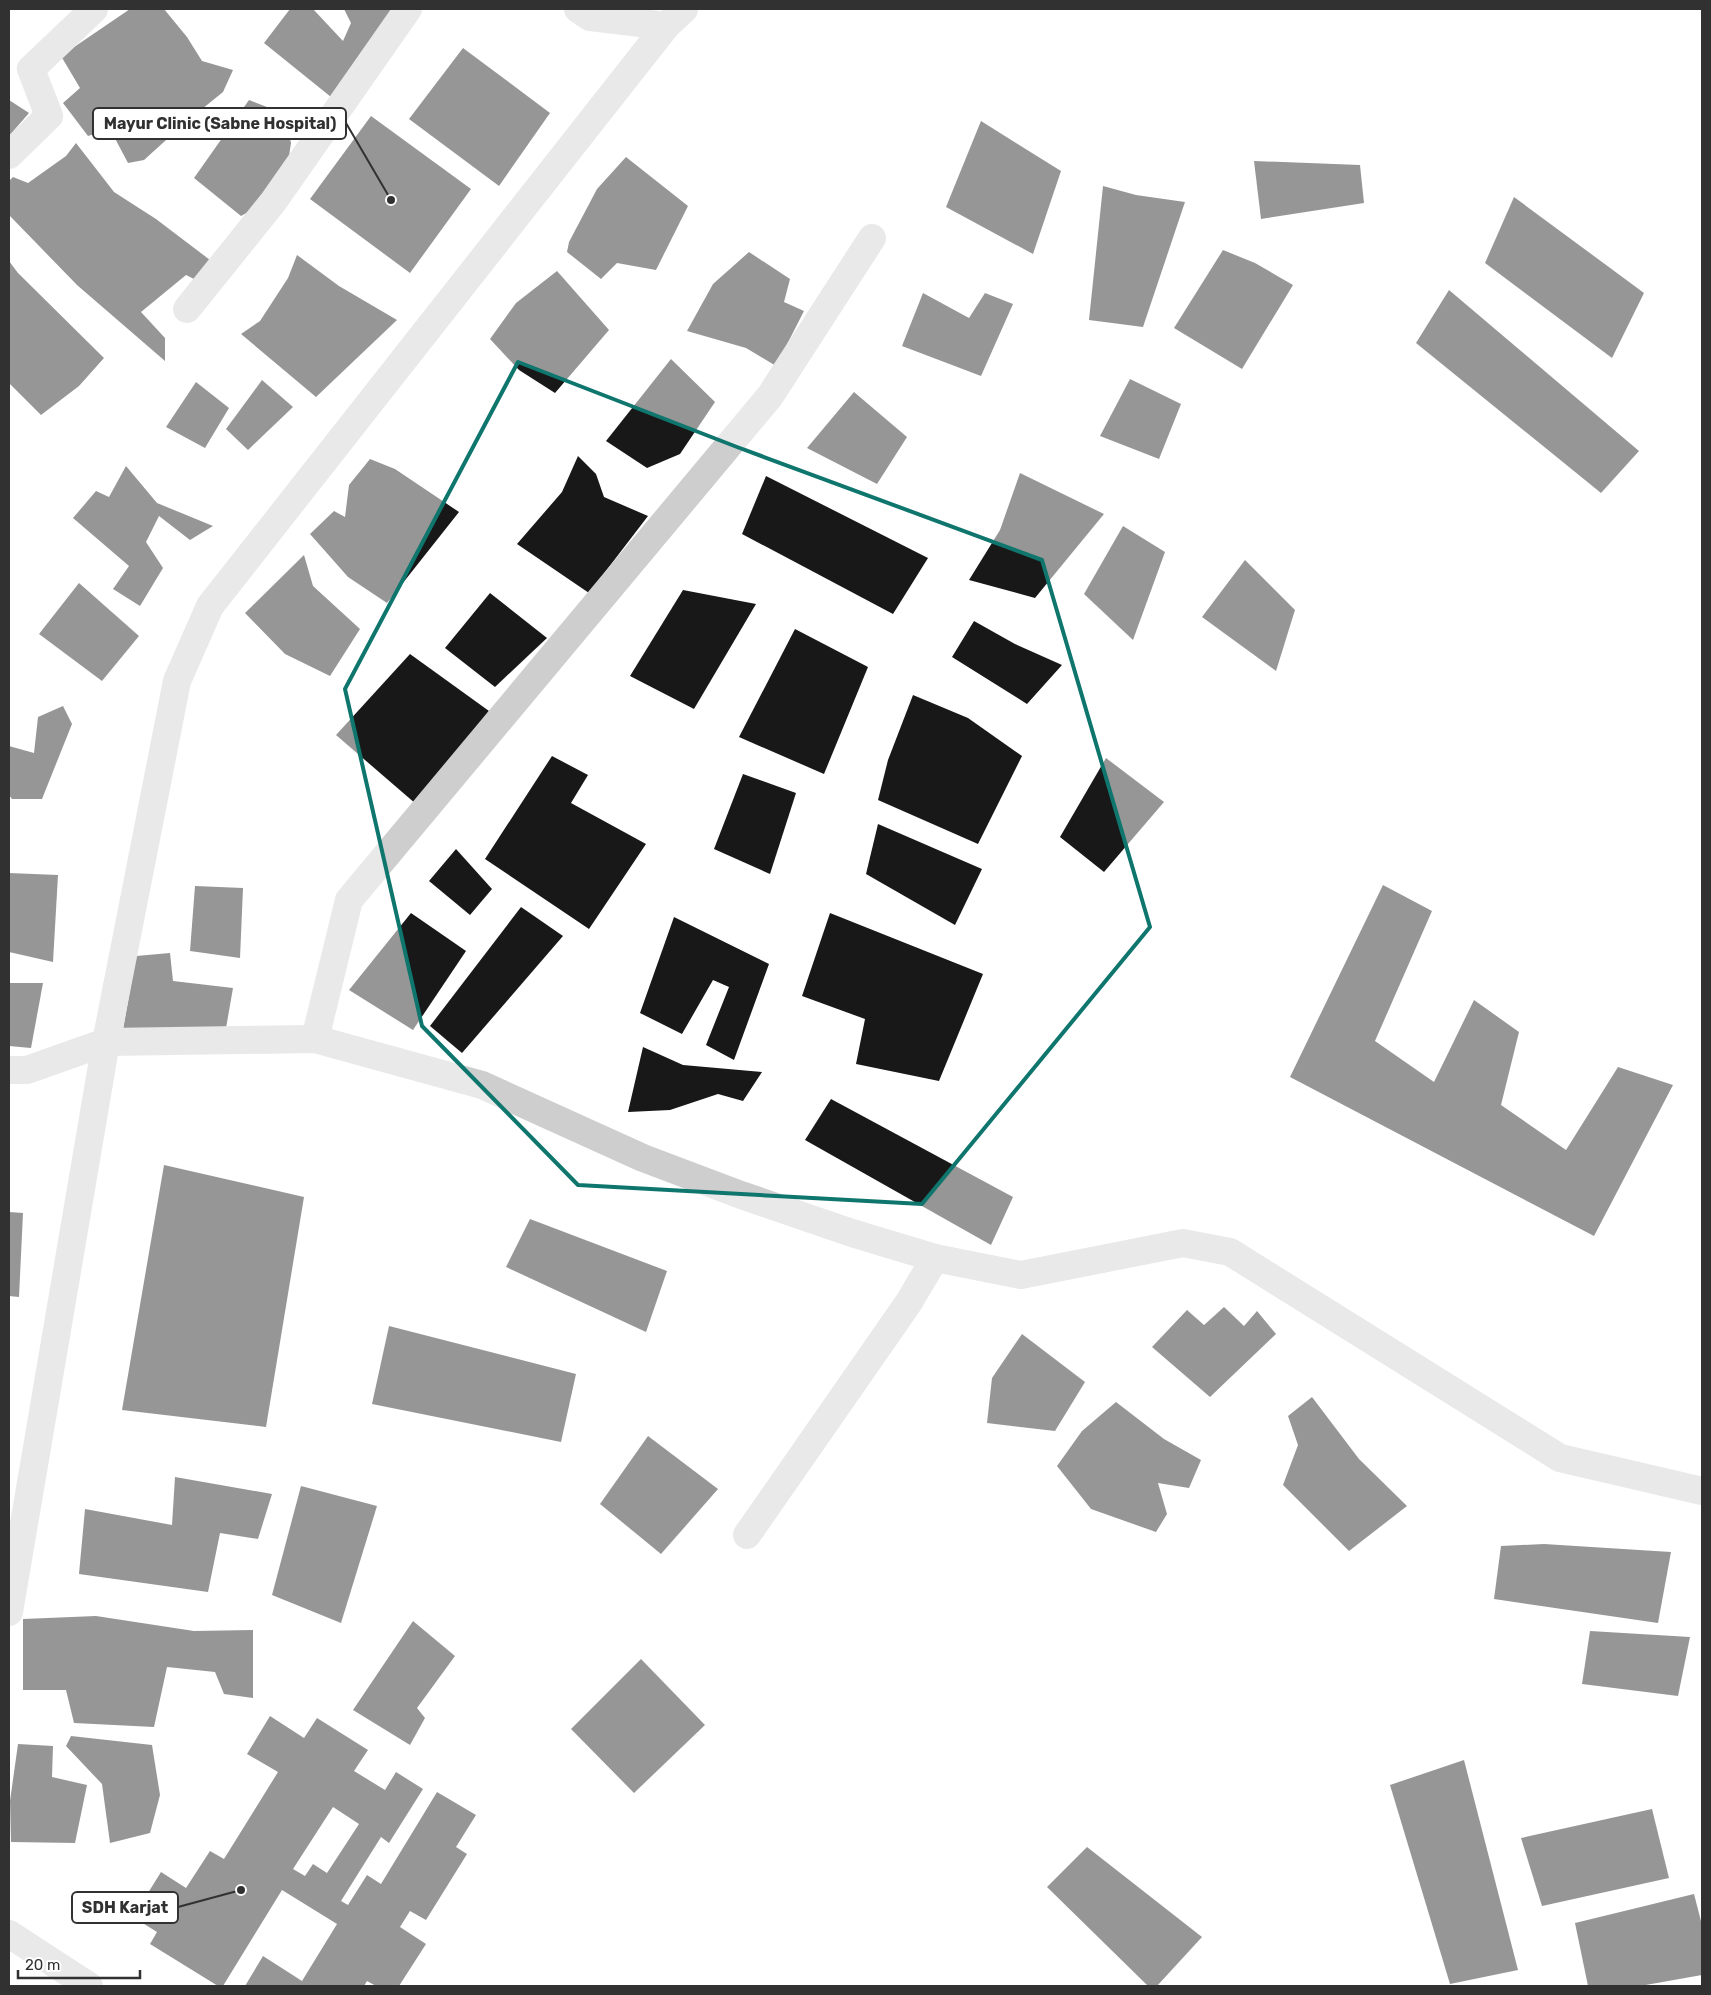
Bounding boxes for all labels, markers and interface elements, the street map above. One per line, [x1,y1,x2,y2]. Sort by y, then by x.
callout: Mayur Clinic (Sabne Hospital) [93,108,346,139]
text: Mayur Clinic (Sabne Hospital) [104,114,336,133]
callout: SDH Karjat [72,1892,178,1923]
text: SDH Karjat [82,1898,169,1917]
scale bar [18,1948,140,1980]
text: 20 m [25,1956,60,1974]

